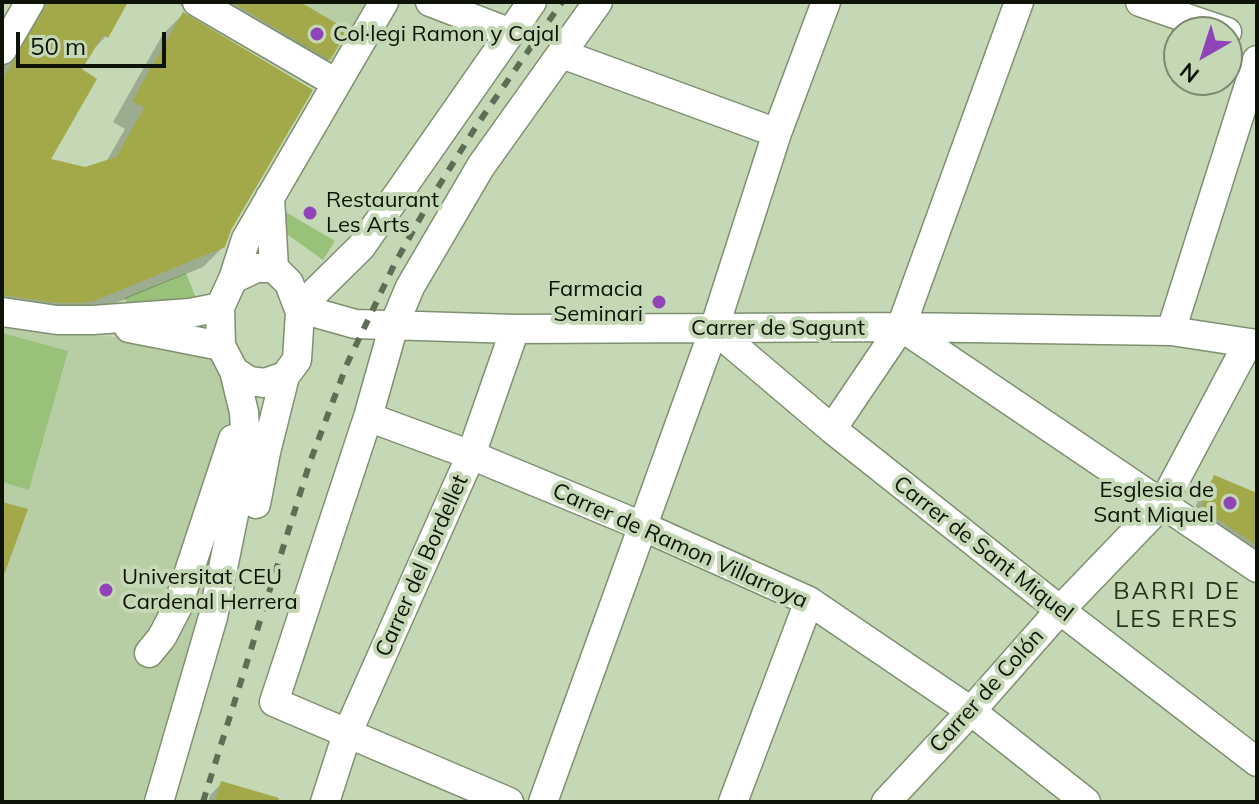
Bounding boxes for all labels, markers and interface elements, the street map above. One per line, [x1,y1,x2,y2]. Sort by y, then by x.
scale bar [20,16,170,66]
north arrow [1163,16,1243,96]
place label: Col·legi Ramon y Cajal [333,21,559,47]
marker: Col·legi Ramon y Cajal [308,25,326,43]
text: 50 m [30,31,86,61]
text: N [1174,57,1204,89]
place label: Restaurant Les Arts [326,187,439,238]
marker: Restaurant Les Arts [301,204,319,222]
place label: Farmacia Seminari [548,276,643,328]
marker: Farmacia Seminari [650,293,668,311]
street label: Carrer de Sagunt [691,315,865,341]
street label: Carrer del Bordellet [370,471,474,661]
street label: Carrer de Sant Miquel [888,471,1078,627]
place label: Esglesia de Sant Miquel [1094,477,1214,528]
street label: Carrer de Ramon Villarroya [548,478,812,614]
marker: Esglesia de Sant Miquel [1221,494,1239,512]
place label: Universitat CEU Cardenal Herrera [122,564,298,616]
district label: BARRI DE LES ERES [1113,578,1241,634]
marker: Universitat CEU Cardenal Herrera [97,581,115,599]
street label: Carrer de Colón [924,624,1050,758]

